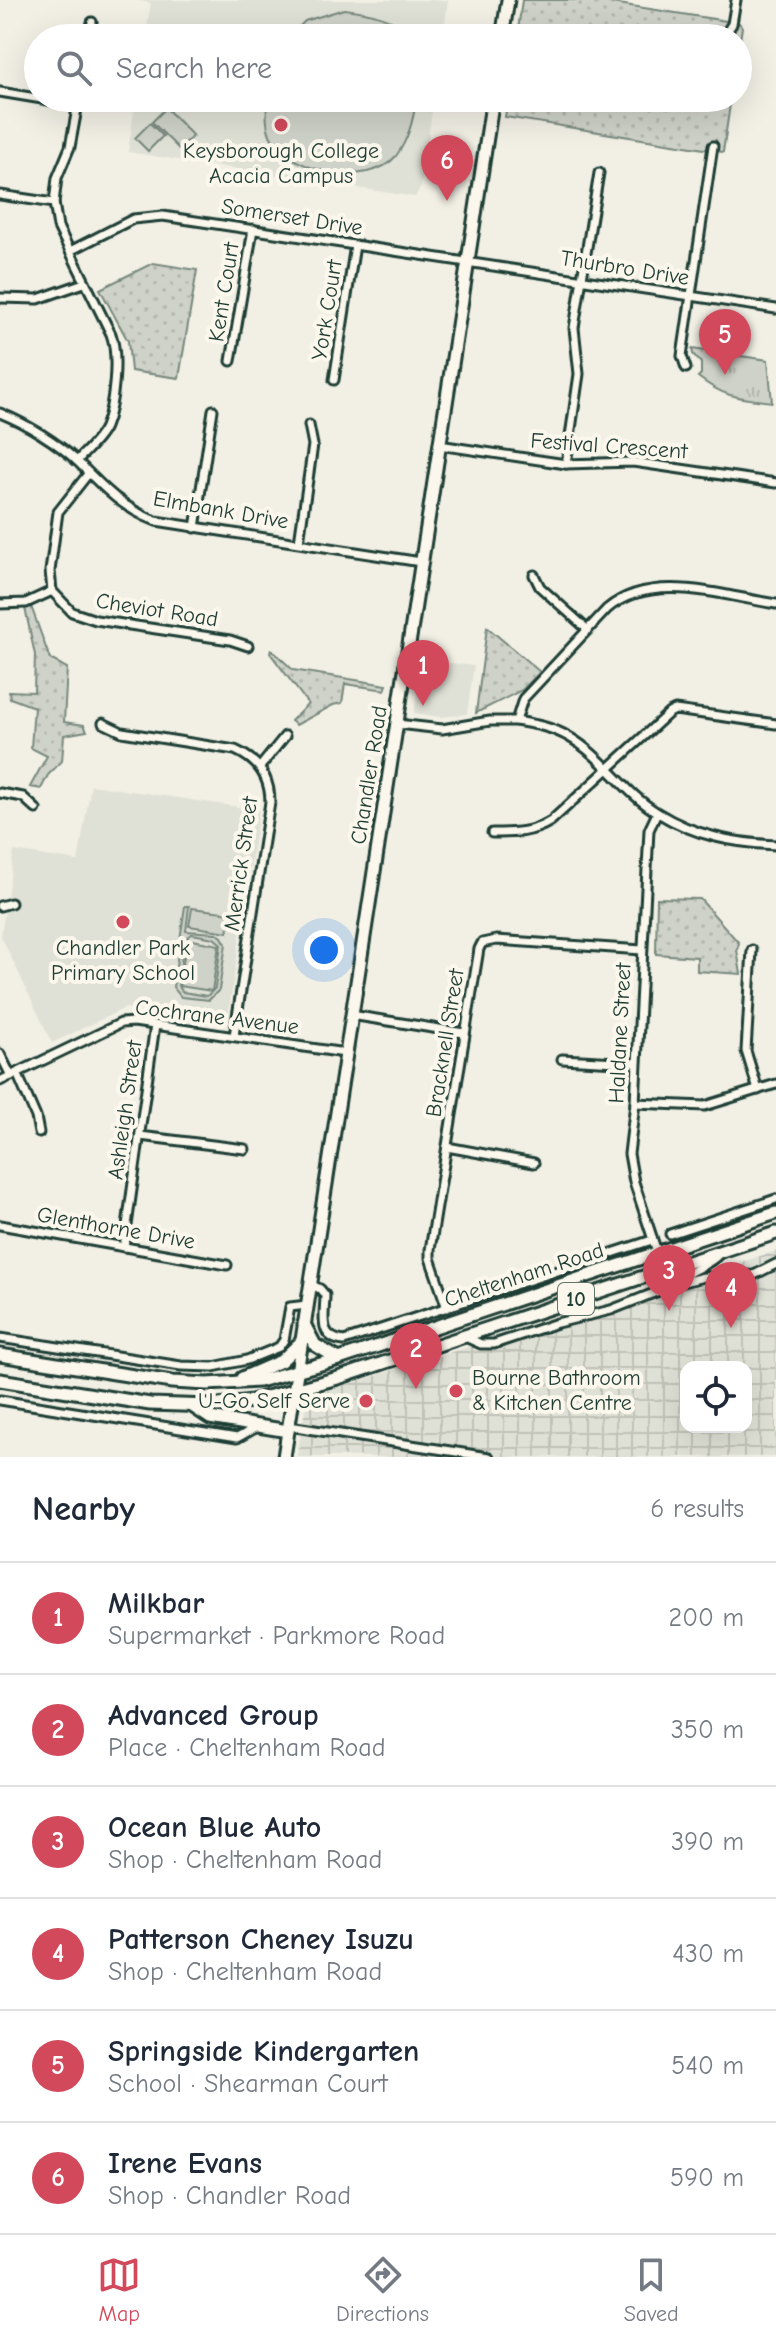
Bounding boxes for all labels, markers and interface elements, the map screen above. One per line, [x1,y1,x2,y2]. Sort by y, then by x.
search box [24,24,752,112]
icon: search [52,46,96,90]
text: Search here [116,51,272,86]
marker: Keysborough College Acacia Campus [272,116,290,134]
pin: 6 [421,135,473,201]
place label: Keysborough College Acacia Campus [183,138,379,189]
street label: Somerset Drive [219,193,365,241]
street label: Kent Court [203,240,245,344]
street label: Thurbro Drive [559,245,691,291]
street label: York Court [306,257,348,362]
pin: 5 [699,309,751,375]
street label: Festival Crescent [530,428,689,464]
street label: Elmbank Drive [151,485,291,535]
street label: Cheviot Road [94,588,220,632]
pin: 1 [397,640,449,706]
street label: Chandler Road [345,704,393,846]
street label: Merrick Street [219,794,263,933]
marker: Chandler Park Primary School [114,913,132,931]
your location [304,930,344,970]
place label: Chandler Park Primary School [51,935,195,986]
street label: Haldane Street [603,961,637,1104]
street label: Bracknell Street [420,966,470,1119]
street label: Cochrane Avenue [134,994,300,1040]
street label: Ashleigh Street [102,1038,148,1181]
street label: Glenthorne Drive [35,1201,197,1255]
street label: Cheltenham Road [441,1237,607,1313]
pin: 3 [643,1245,695,1311]
pin: 4 [705,1262,757,1328]
road number: 10 [558,1283,594,1315]
pin: 2 [390,1323,442,1389]
map controls [680,1361,752,1433]
button: locate [680,1361,752,1433]
place label: Bourne Bathroom & Kitchen Centre [472,1365,641,1416]
marker: Bourne Bathroom & Kitchen Centre [447,1382,465,1400]
place label: U-Go Self Serve [198,1388,350,1414]
marker: U-Go Self Serve [357,1392,375,1410]
text: Nearby [32,1489,135,1529]
text: 6 results [650,1494,744,1524]
text: Milkbar [108,1586,204,1621]
text: 1 [53,1603,63,1633]
text: 200 m [669,1603,744,1633]
text: Supermarket · Parkmore Road [108,1621,445,1651]
text: Advanced Group [108,1698,319,1733]
text: 2 [52,1715,64,1745]
text: 350 m [671,1715,744,1745]
text: Place · Cheltenham Road [108,1733,386,1763]
text: Ocean Blue Auto [108,1810,321,1845]
text: 3 [52,1827,64,1857]
text: 390 m [671,1827,744,1857]
text: Shop · Cheltenham Road [108,1845,382,1875]
text: Patterson Cheney Isuzu [108,1922,414,1957]
text: 4 [52,1939,64,1969]
text: 430 m [672,1939,744,1969]
text: Shop · Cheltenham Road [108,1957,382,1987]
text: Springside Kindergarten [108,2034,419,2069]
text: 5 [51,2051,65,2081]
text: 540 m [671,2051,744,2081]
text: School · Shearman Court [108,2069,388,2099]
text: Irene Evans [108,2146,262,2181]
text: 6 [51,2163,65,2193]
text: 590 m [670,2163,744,2193]
text: Shop · Chandler Road [108,2181,351,2211]
tab: Map [97,2253,141,2327]
tab: Directions [336,2253,429,2327]
tab: Saved [624,2253,679,2327]

